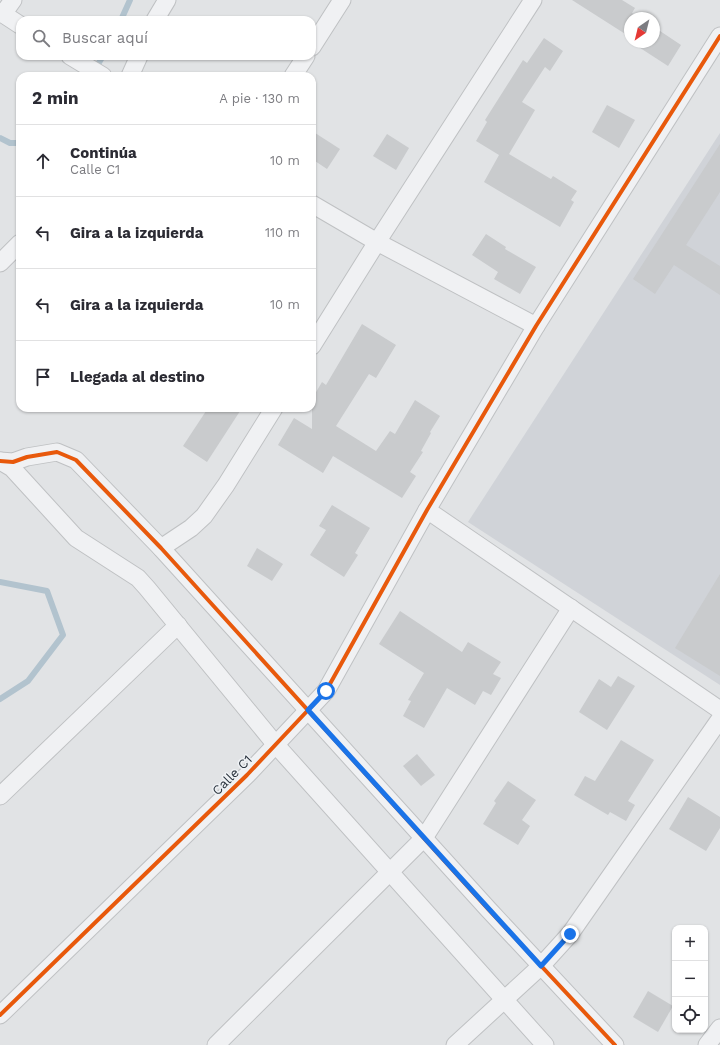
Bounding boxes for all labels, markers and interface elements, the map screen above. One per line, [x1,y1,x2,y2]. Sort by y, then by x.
north arrow [624,12,660,48]
search box [16,16,316,60]
icon: search [30,27,52,49]
text: Buscar aquí [62,29,148,47]
text: 2 min [32,88,78,108]
text: A pie · 130 m [219,91,300,106]
text: Continúa [70,144,137,162]
icon: ahead [32,150,54,172]
text: 10 m [270,153,300,168]
text: Calle C1 [70,162,120,177]
icon: left [32,222,54,244]
text: Gira a la izquierda [70,224,203,242]
text: 110 m [265,225,300,240]
icon: left [32,294,54,316]
text: Gira a la izquierda [70,296,203,314]
text: 10 m [270,297,300,312]
icon: arrive [32,366,54,388]
text: Llegada al destino [70,368,205,386]
route start [317,682,335,700]
street label: Calle C1 [209,752,255,798]
route end [561,925,579,943]
map controls [672,925,708,1033]
button: + [672,925,708,961]
button: − [672,961,708,997]
button: locate [672,997,708,1033]

